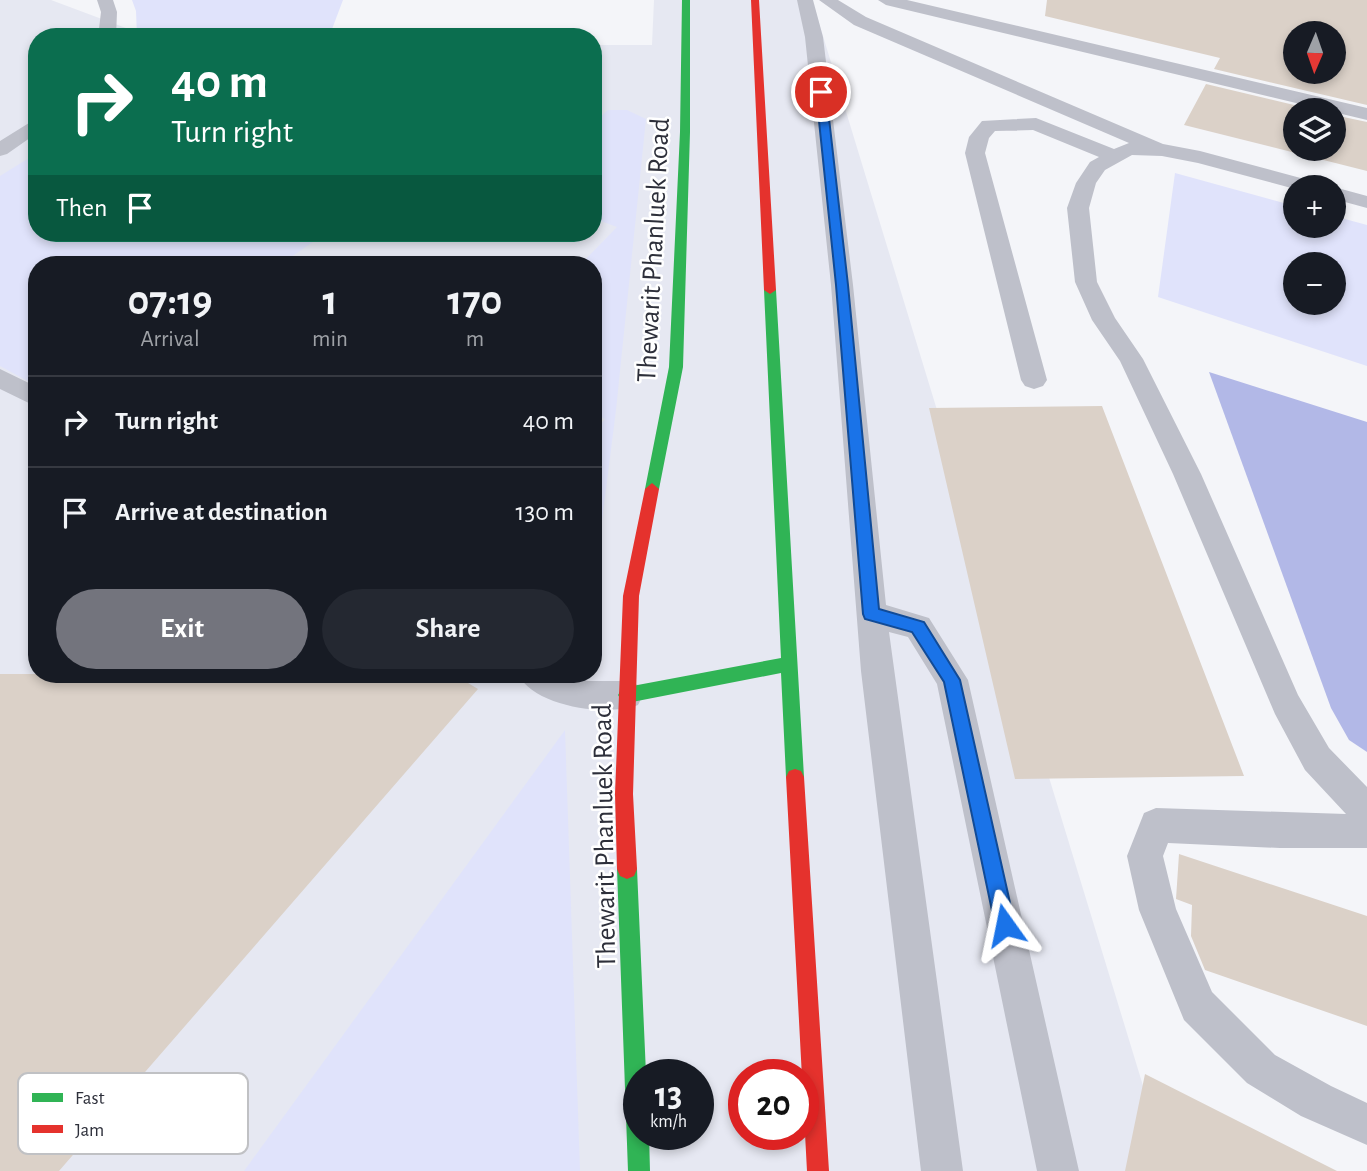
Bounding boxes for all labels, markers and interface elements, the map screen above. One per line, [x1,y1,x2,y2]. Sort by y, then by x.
north arrow [1283,21,1346,84]
map controls [1283,21,1346,315]
icon: right [56,56,147,147]
text: 40 m [171,58,268,107]
pin [791,62,851,122]
icon: arrive [802,73,840,111]
button: layers [1283,98,1346,161]
text: Turn right [171,116,293,148]
street label: Thewarit Phanluek Road [633,117,675,383]
button: + [1283,175,1346,238]
icon: arrive [121,189,159,227]
text: Then [56,195,107,221]
button: − [1283,252,1346,315]
text: 07:19 [127,280,213,322]
text: 1 [322,280,338,322]
text: 170 [447,280,503,322]
text: Arrival [140,328,200,351]
text: min [312,328,348,351]
text: m [466,328,484,351]
icon: right [56,403,94,441]
text: Turn right [115,408,218,434]
text: 40 m [523,408,574,434]
icon: arrive [56,494,94,532]
text: Arrive at destination [115,499,328,525]
text: 130 m [516,499,574,525]
button: Exit [56,589,308,669]
button: Share [322,589,574,669]
street label: Thewarit Phanluek Road [589,703,621,969]
position arrow [968,888,1042,962]
speed limit sign: 20 [728,1059,819,1150]
legend [18,1073,248,1154]
text: 13 [655,1078,682,1113]
text: Fast [75,1089,105,1108]
text: km/h [650,1113,687,1131]
text: Jam [75,1121,104,1140]

